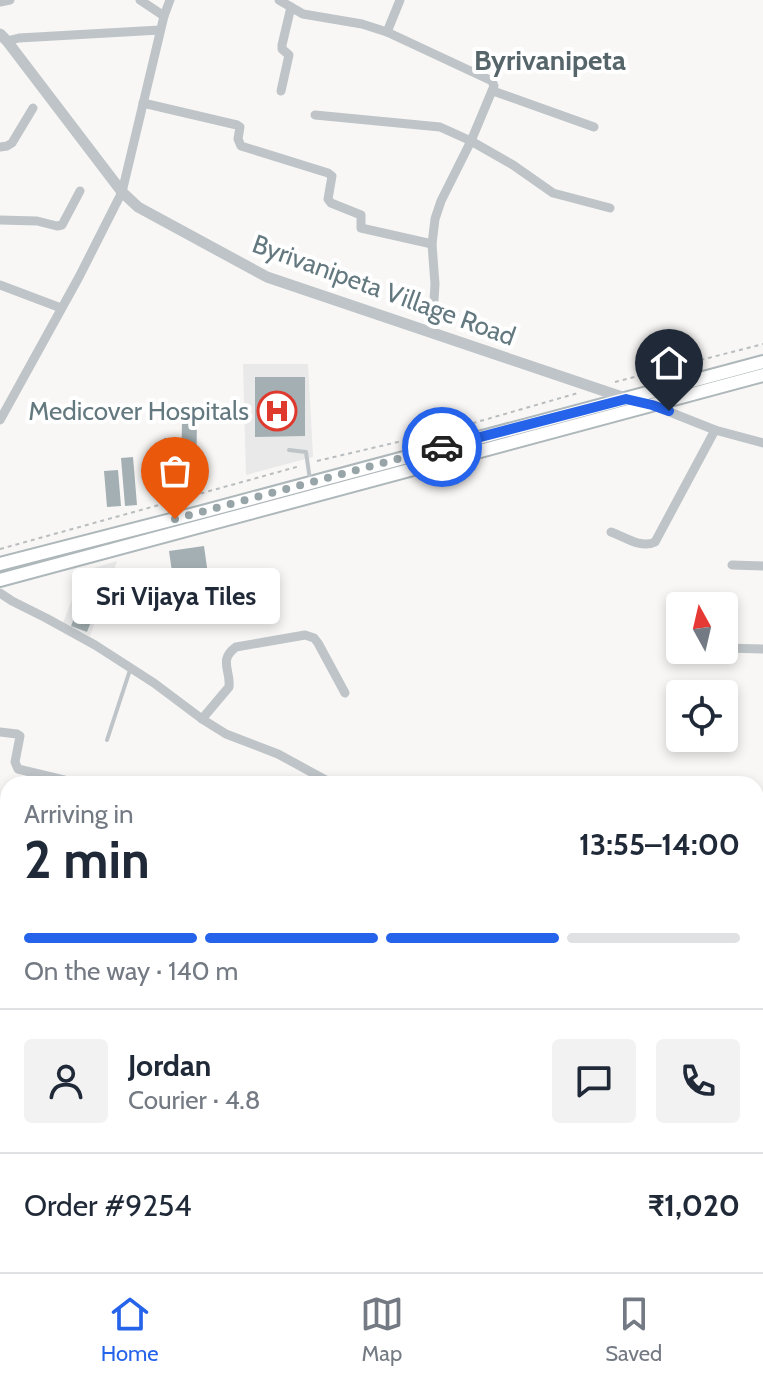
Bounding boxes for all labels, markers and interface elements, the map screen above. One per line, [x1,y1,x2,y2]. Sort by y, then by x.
district label: Byrivanipeta [474,43,626,77]
street label: Byrivanipeta Village Road [248,227,520,353]
pin [635,329,703,411]
icon: home [647,341,691,385]
hospital icon: Medicover Hospitals [256,390,298,432]
place label: Medicover Hospitals [28,395,249,427]
courier [402,407,482,487]
icon: car [420,425,464,469]
pin [141,437,209,519]
icon: bag [153,449,197,493]
callout: Sri Vijaya Tiles [71,567,279,623]
text: Sri Vijaya Tiles [96,580,256,612]
north arrow [666,592,738,664]
map controls [666,592,738,752]
button: locate [666,680,738,752]
text: Arriving in [24,798,134,830]
text: 13:55–14:00 [579,826,740,863]
text: 2 min [24,828,150,891]
text: On the way · 140 m [24,955,238,987]
button: person [24,1039,108,1123]
button: chat [552,1039,636,1123]
button: phone [656,1039,740,1123]
text: Jordan [128,1047,211,1084]
text: Courier · 4.8 [128,1084,261,1116]
text: Order #9254 [24,1187,192,1224]
text: ₹1,020 [648,1187,740,1224]
tab: Home [101,1292,159,1367]
tab: Map [360,1292,404,1367]
tab: Saved [605,1292,662,1367]

